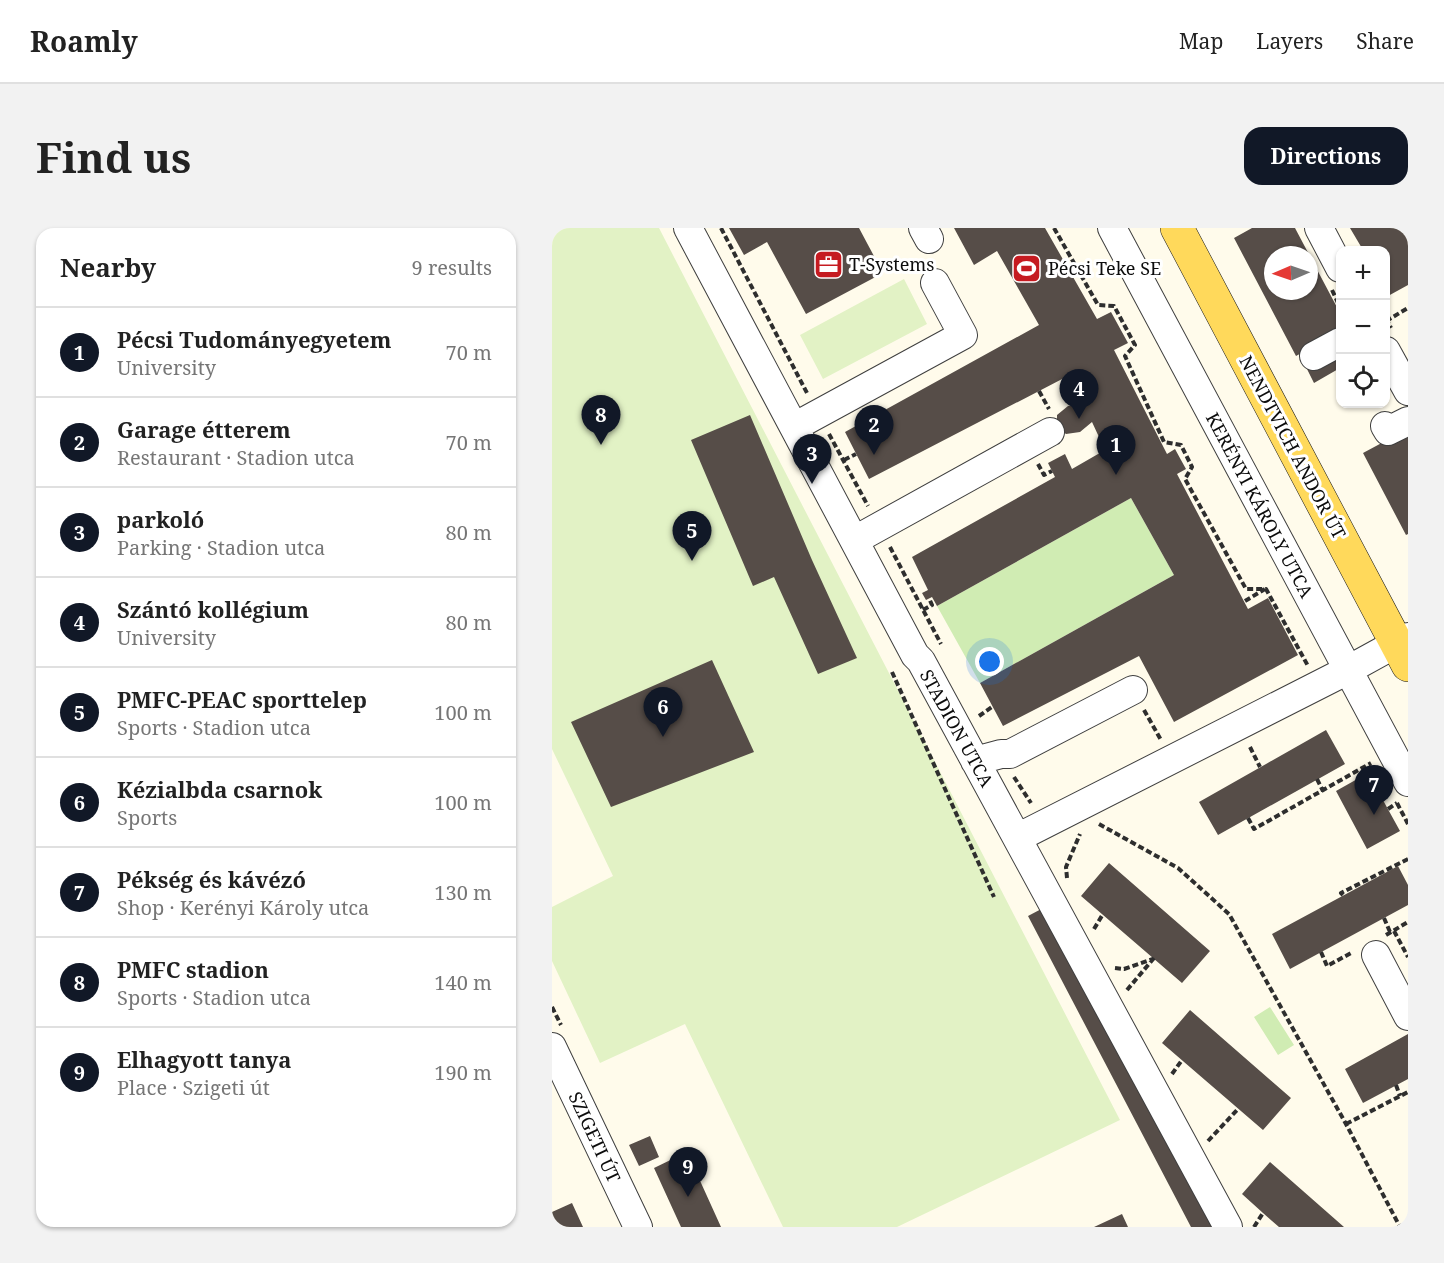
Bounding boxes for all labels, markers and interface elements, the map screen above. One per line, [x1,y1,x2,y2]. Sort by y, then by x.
text: Roamly [30,22,138,60]
text: Map [1179,27,1223,55]
text: Layers [1256,27,1323,55]
text: Share [1356,27,1414,55]
button: Directions [1244,127,1408,185]
text: Find us [36,128,191,185]
north arrow [1264,246,1318,300]
map controls [1336,246,1390,408]
button: + [1336,246,1390,300]
office icon: T-Systems [812,248,844,280]
text: Nearby [60,249,156,285]
place label: T-Systems [849,252,934,276]
sports icon: Pécsi Teke SE [1011,252,1043,284]
text: 9 results [412,254,492,281]
place label: Pécsi Teke SE [1048,256,1161,280]
button: − [1336,300,1390,354]
text: Pécsi Tudományegyetem [117,324,391,354]
text: 1 [74,339,85,366]
text: 70 m [446,339,492,366]
street label: NENDTVICH ANDOR ÚT [1234,351,1352,543]
text: University [117,354,216,381]
button: locate [1336,354,1390,408]
pin: 4 [1060,370,1098,419]
pin: 8 [581,396,620,445]
pin: 2 [854,406,894,455]
street label: KERÉNYI KÁROLY UTCA [1201,408,1319,602]
text: Garage étterem [117,414,291,444]
pin: 1 [1096,426,1136,475]
text: 2 [74,429,85,456]
text: 70 m [446,429,492,456]
pin: 3 [792,434,832,484]
text: Restaurant · Stadion utca [117,444,355,471]
text: parkoló [117,504,204,534]
pin: 5 [672,512,712,561]
text: 3 [74,519,85,546]
text: 80 m [446,519,492,546]
text: Parking · Stadion utca [117,534,325,561]
text: Szántó kollégium [117,594,309,624]
text: 4 [74,609,85,636]
text: 80 m [446,609,492,636]
text: University [117,624,216,651]
your location [975,647,1004,676]
street label: STADION UTCA [915,665,999,791]
text: PMFC-PEAC sporttelep [117,684,367,714]
pin: 6 [644,688,682,737]
text: 5 [74,699,85,726]
text: 100 m [434,699,492,726]
text: Sports · Stadion utca [117,714,311,741]
pin: 7 [1354,766,1394,815]
text: Kézialbda csarnok [117,774,322,804]
text: 6 [74,789,85,816]
text: 100 m [434,789,492,816]
text: Sports [117,804,177,831]
text: Pékség és kávézó [117,864,306,894]
text: 7 [74,879,85,906]
text: 130 m [434,879,492,906]
text: Shop · Kerényi Károly utca [117,894,369,921]
text: PMFC stadion [117,954,269,984]
text: 8 [74,969,85,996]
text: 140 m [434,969,492,996]
text: Sports · Stadion utca [117,984,311,1011]
text: Elhagyott tanya [117,1044,291,1074]
text: 9 [74,1059,85,1086]
text: 190 m [434,1059,492,1086]
text: Place · Szigeti út [117,1074,270,1101]
street label: SZIGETI ÚT [564,1088,626,1186]
pin: 9 [668,1148,708,1197]

